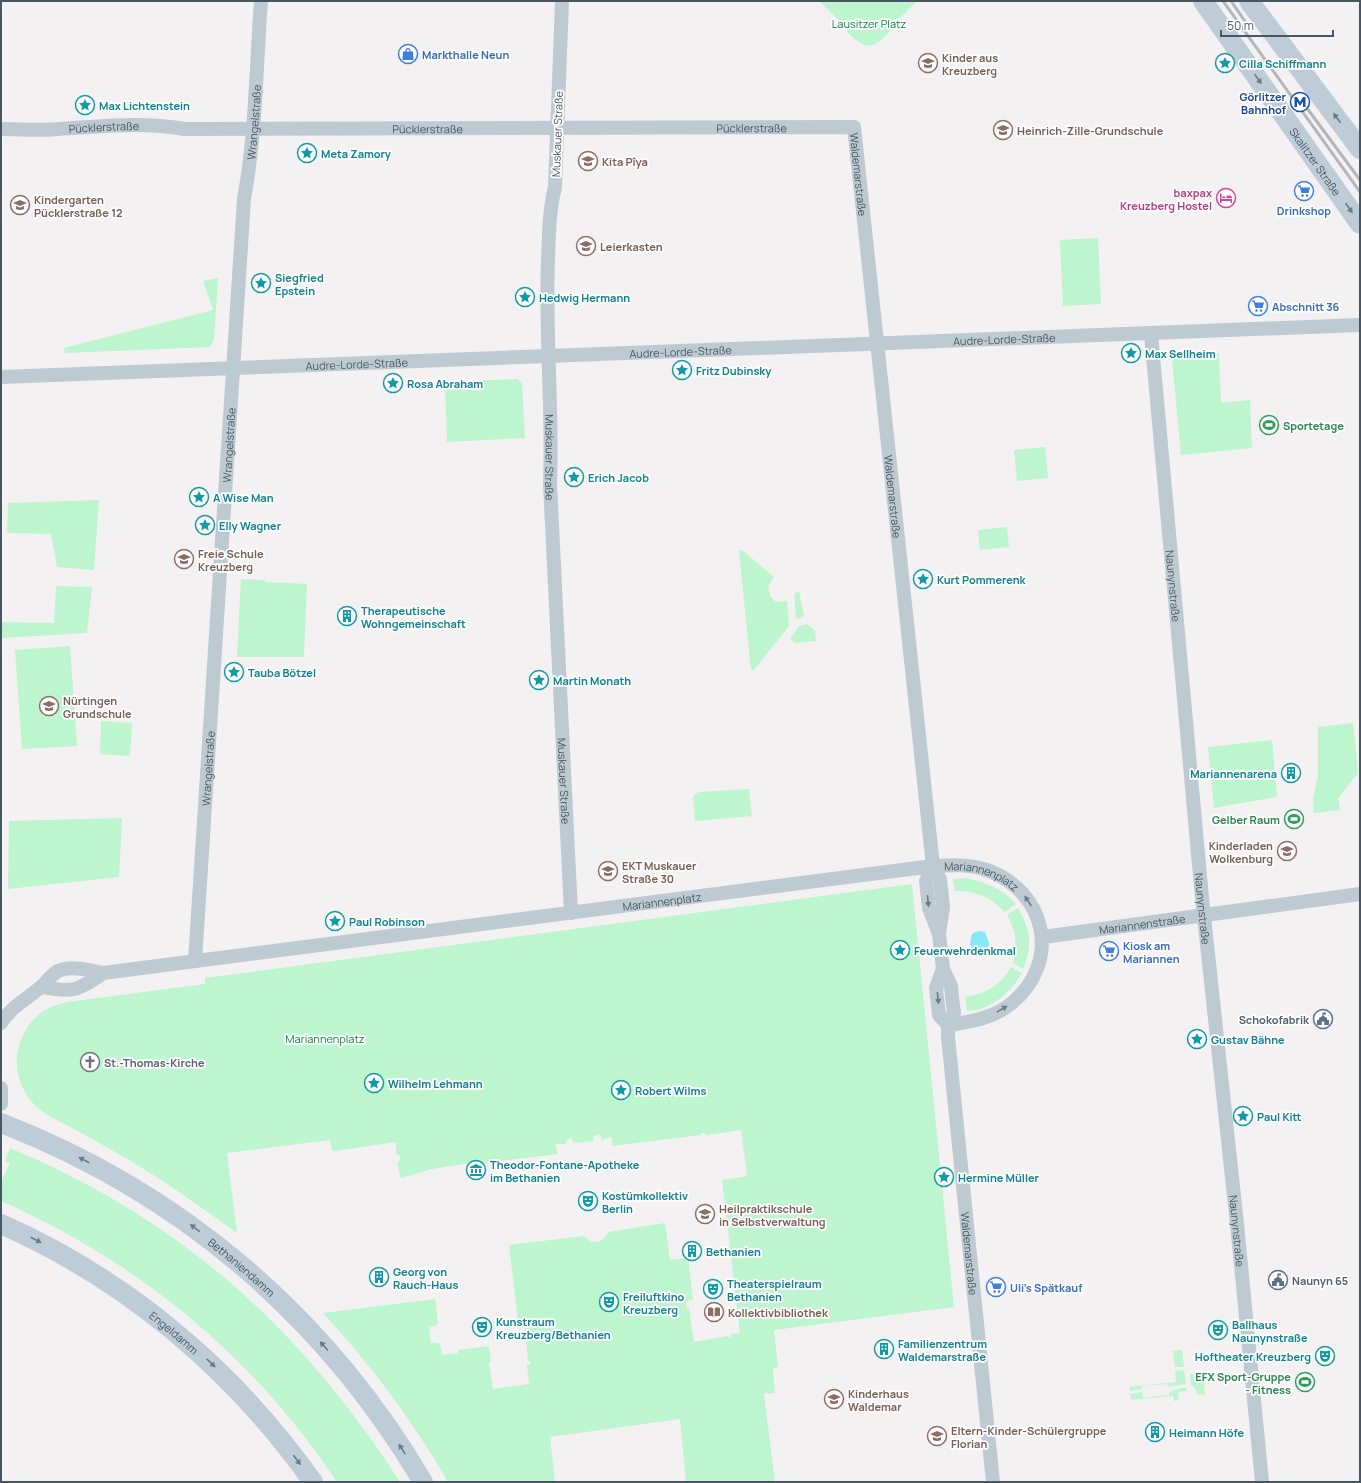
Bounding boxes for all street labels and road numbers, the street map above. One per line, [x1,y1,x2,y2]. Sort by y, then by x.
street label: Wrangelstraße [242,84,264,161]
street label: Muskauer Straße [548,90,566,177]
street label: Pücklerstraße [68,118,140,136]
street label: Pücklerstraße [716,120,788,135]
street label: Pücklerstraße [392,121,464,136]
street label: Skalitzer Straße [1287,124,1345,199]
street label: Waldemarstraße [847,132,871,217]
street label: Audre-Lorde-Straße [953,329,1056,348]
street label: Audre-Lorde-Straße [629,342,733,360]
street label: Audre-Lorde-Straße [305,354,409,373]
street label: Wrangelstraße [218,406,238,483]
street label: Muskauer Straße [542,414,558,501]
street label: Waldemarstraße [882,454,905,539]
street label: Naunynstraße [1163,549,1185,623]
street label: Wrangelstraße [197,730,217,806]
street label: Muskauer Straße [555,737,574,825]
street label: Mariannenplatz [944,858,1023,894]
street label: Naunynstraße [1192,872,1215,946]
street label: Mariannenplatz [622,888,703,913]
street label: Mariannenstraße [1098,910,1187,937]
street label: Naunynstraße [1226,1194,1249,1268]
street label: Waldemarstraße [958,1211,982,1296]
street label: Bethaniendamm [205,1234,279,1300]
street label: Engeldamm [147,1307,202,1357]

